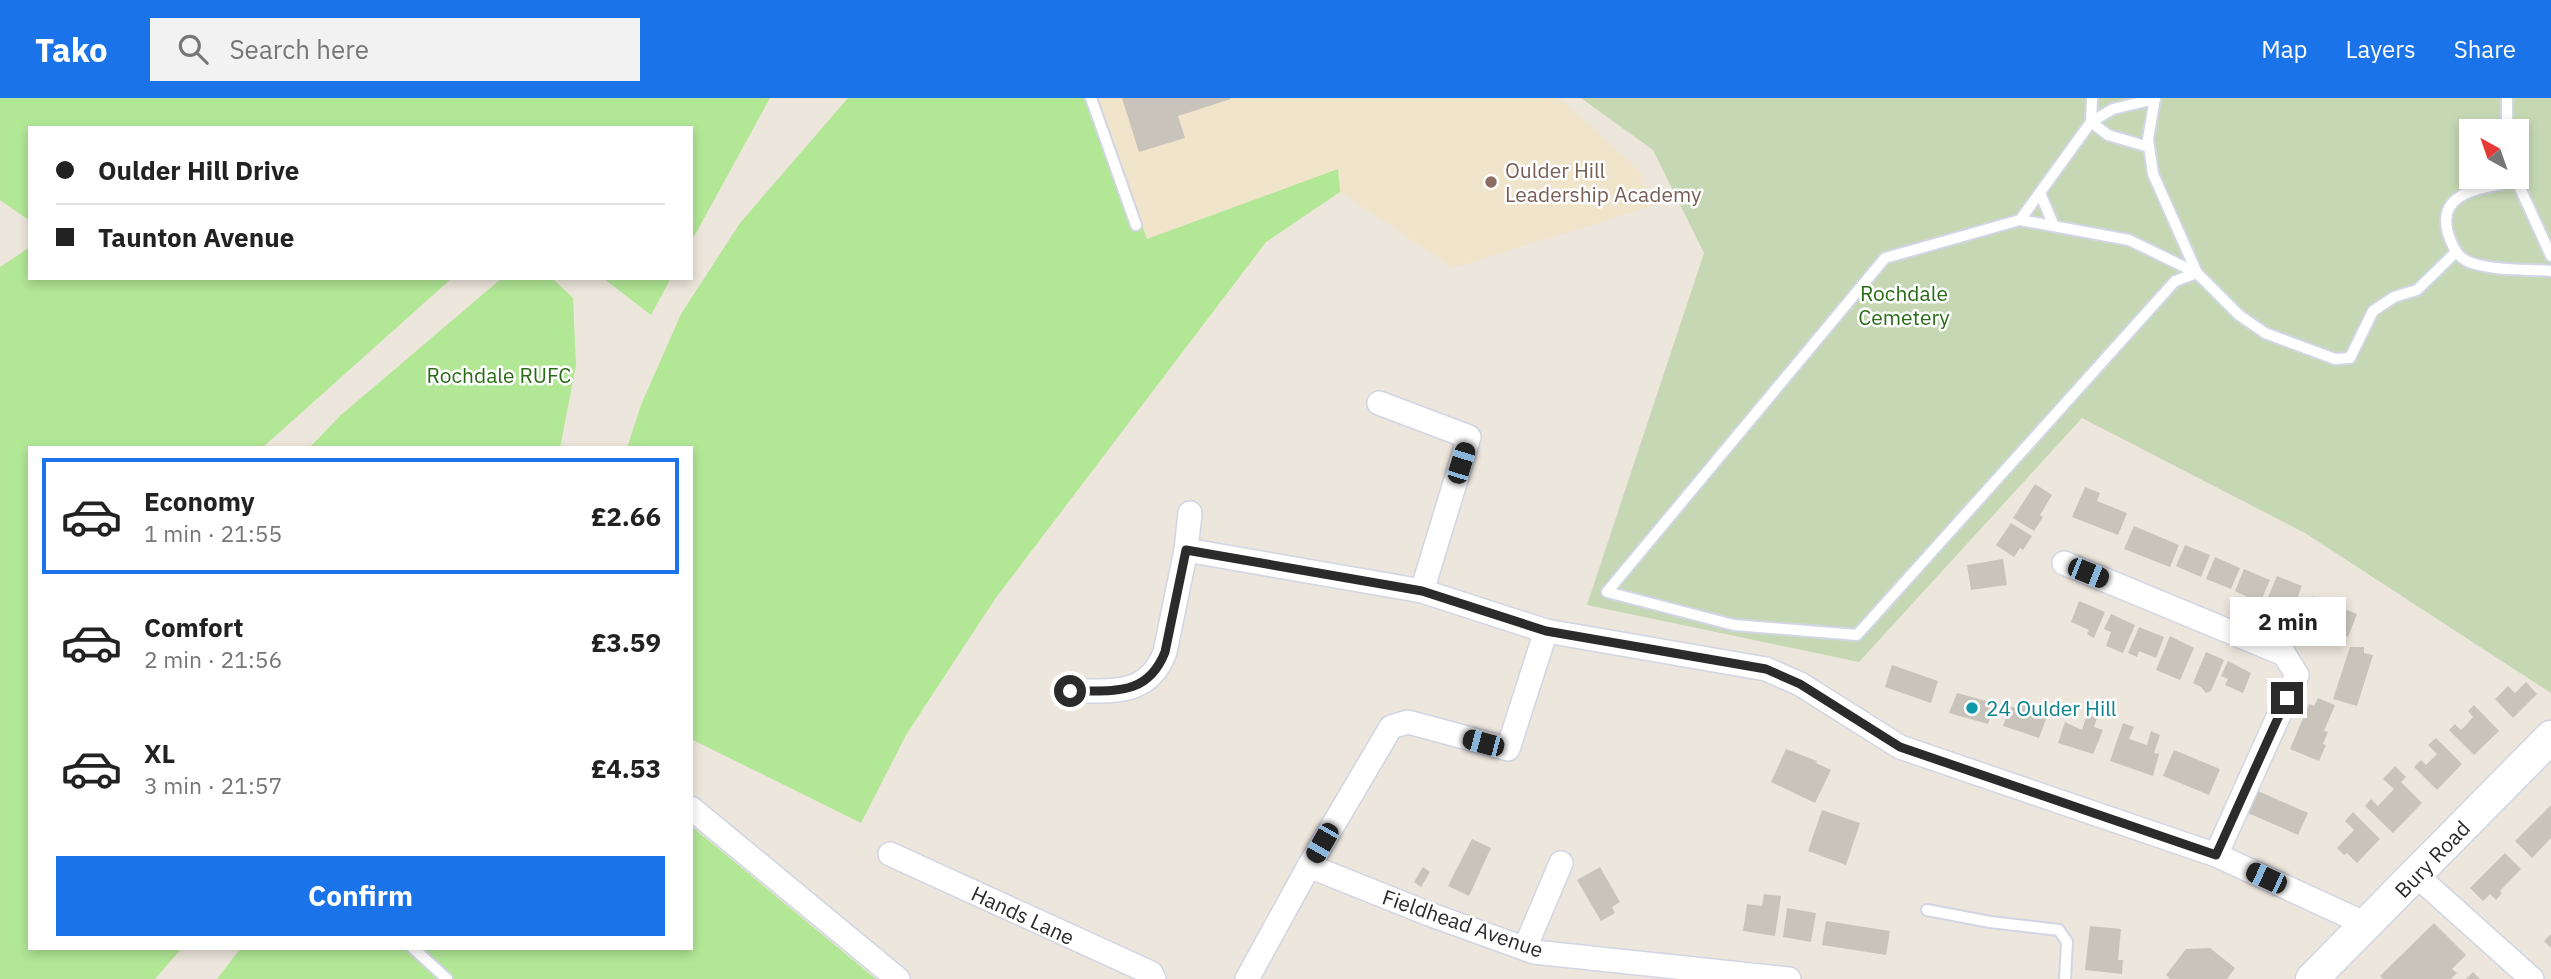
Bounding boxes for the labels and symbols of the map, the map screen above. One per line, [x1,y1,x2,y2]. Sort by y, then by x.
north arrow [2459,119,2529,189]
place label: Oulder Hill Leadership Academy [1505,156,1702,208]
marker: Oulder Hill Leadership Academy [1483,174,1499,190]
park label: Rochdale Cemetery [1858,279,1950,331]
park label: Rochdale RUFC [427,361,571,389]
car [1445,440,1478,486]
car [2065,555,2112,591]
callout: 2 min [2229,596,2345,646]
route start [1054,675,1086,707]
route end [2271,682,2303,714]
place label: 24 Oulder Hill [1986,694,2117,722]
marker: 24 Oulder Hill [1964,700,1980,716]
car [1460,727,1507,759]
street label: Bury Road [2388,814,2476,904]
car [1303,820,1342,866]
car [2243,860,2290,896]
street label: Hands Lane [967,879,1079,951]
street label: Fieldhead Avenue [1379,882,1547,964]

